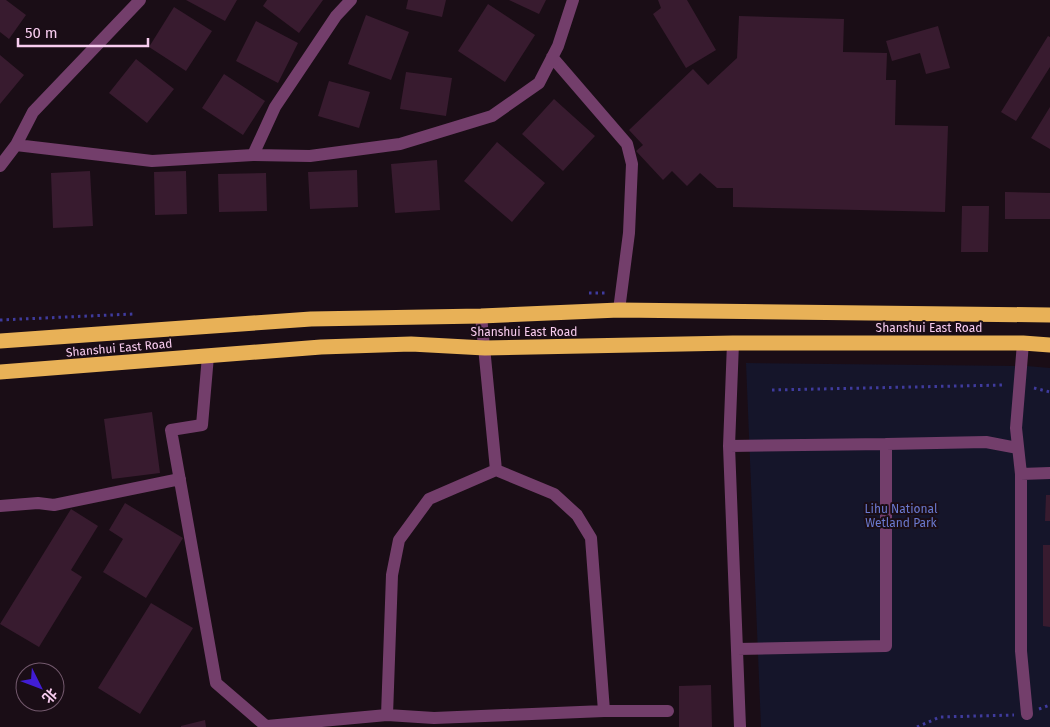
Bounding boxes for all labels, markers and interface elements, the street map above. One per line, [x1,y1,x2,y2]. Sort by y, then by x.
scale bar [18,15,148,47]
text: 50 m [25,24,58,42]
street label: Shanshui East Road [876,321,982,335]
street label: Shanshui East Road [471,325,577,339]
street label: Shanshui East Road [65,336,173,360]
park label: Lihu National Wetland Park [865,502,938,530]
north arrow [15,662,65,712]
text: 北 [38,684,60,706]

